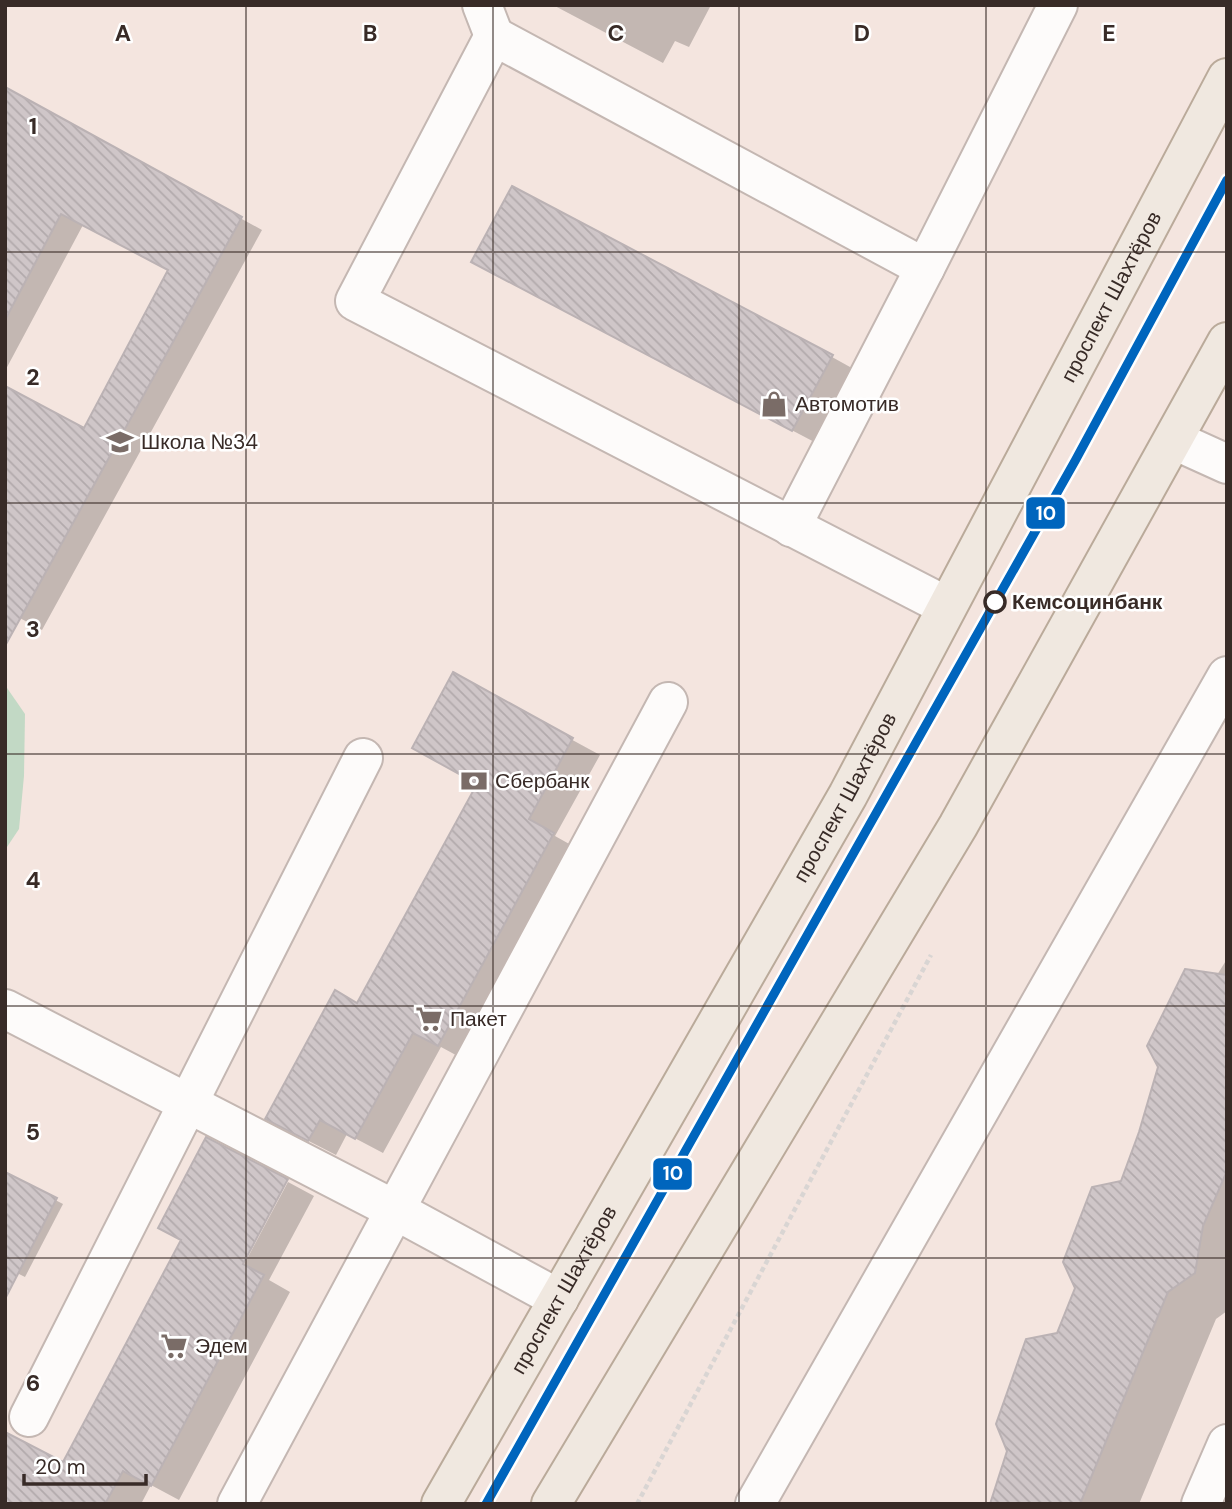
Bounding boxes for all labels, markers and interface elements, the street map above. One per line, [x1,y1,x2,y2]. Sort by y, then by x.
text: A [115,18,131,48]
text: B [363,18,377,48]
text: C [608,18,624,48]
text: D [854,18,870,48]
text: E [1102,18,1116,48]
text: 1 [29,111,37,141]
street label: проспект Шахтёров [1055,206,1168,387]
text: 2 [26,362,40,392]
shop icon: Автомотив [759,389,789,419]
place label: Автомотив [795,390,899,418]
school or university icon: Школа №34 [105,427,135,457]
place label: Школа №34 [141,428,258,456]
line badge: 10 [1025,496,1066,530]
text: 10 [1036,501,1056,526]
place label: Кемсоцинбанк [1012,588,1163,616]
marker: Кемсоцинбанк [984,591,1006,613]
text: 3 [26,614,40,644]
street label: проспект Шахтёров [787,708,903,887]
bank icon: Сбербанк [459,766,489,796]
place label: Сбербанк [495,767,590,795]
text: 4 [26,865,41,895]
supermarket icon: Пакет [414,1004,444,1034]
place label: Пакет [450,1005,507,1033]
text: 5 [26,1117,40,1147]
line badge: 10 [652,1157,693,1191]
text: 10 [663,1161,683,1186]
street label: проспект Шахтёров [505,1200,623,1379]
supermarket icon: Эдем [159,1331,189,1361]
place label: Эдем [195,1332,248,1360]
text: 6 [26,1368,40,1398]
scale bar [24,1442,147,1486]
text: 20 m [35,1453,86,1481]

